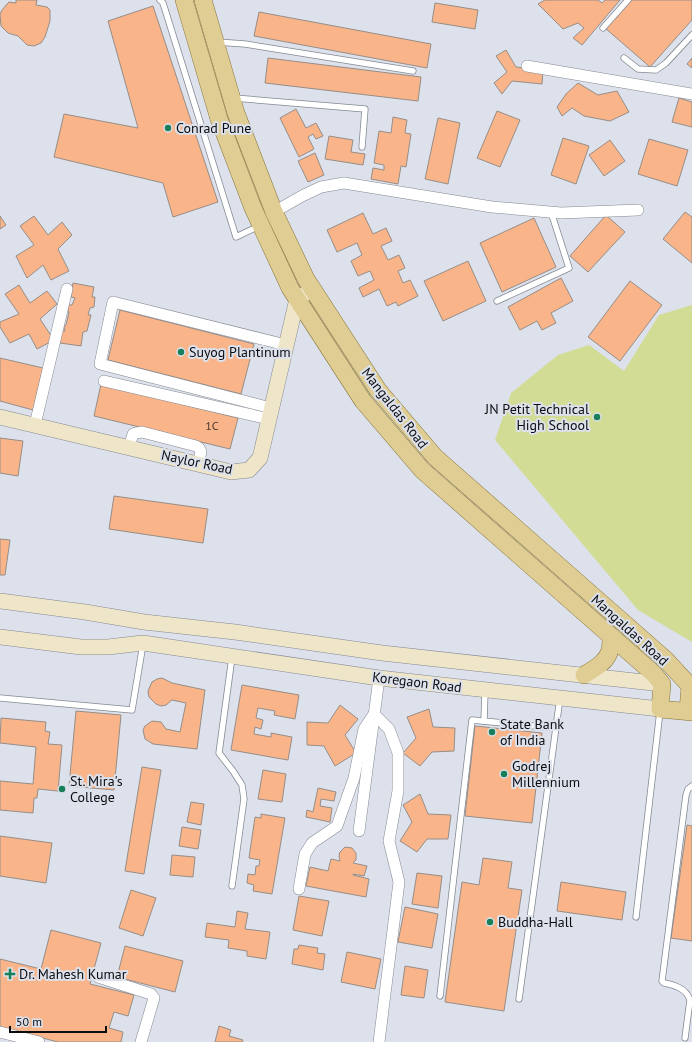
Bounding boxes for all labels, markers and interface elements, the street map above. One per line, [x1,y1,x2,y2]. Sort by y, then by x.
place label: Conrad Pune [176,119,251,137]
marker: Conrad Pune [163,123,173,133]
place label: Suyog Plantinum [189,343,291,361]
marker: Suyog Plantinum [176,347,186,357]
street label: Mangaldas Road [358,364,432,452]
place label: JN Petit Technical High School [484,400,589,434]
marker: JN Petit Technical High School [592,412,602,422]
house number: 1C [205,418,219,433]
street label: Naylor Road [160,446,234,478]
street label: Mangaldas Road [588,591,672,669]
street label: Koregaon Road [371,668,463,696]
place label: State Bank of India [500,715,564,749]
marker: State Bank of India [487,727,497,737]
place label: Godrej Millennium [512,757,580,791]
marker: Godrej Millennium [499,769,509,779]
place label: St. Mira's College [70,772,123,806]
marker: St. Mira's College [57,784,67,794]
place label: Buddha-Hall [498,913,573,931]
marker: Buddha-Hall [485,917,495,927]
place label: Dr. Mahesh Kumar [19,965,127,983]
marker: Dr. Mahesh Kumar [4,968,16,980]
scale bar [10,1008,106,1034]
text: 50 m [16,1014,42,1029]

